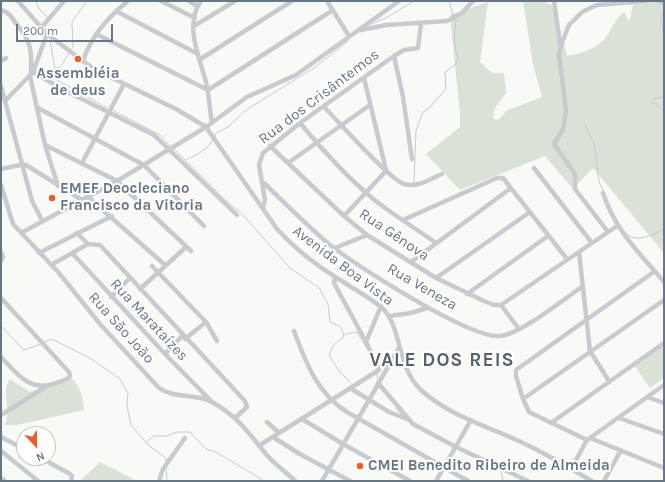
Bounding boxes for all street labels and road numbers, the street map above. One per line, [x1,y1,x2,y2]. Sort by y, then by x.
street label: Rua dos Crisântemos [255,46,383,148]
street label: Rua Gênova [356,205,432,265]
street label: Avenida Boa Vista [289,222,397,310]
street label: Rua Veneza [384,260,460,314]
street label: Rua Marataízes [106,275,192,365]
street label: Rua São João [84,289,158,367]

